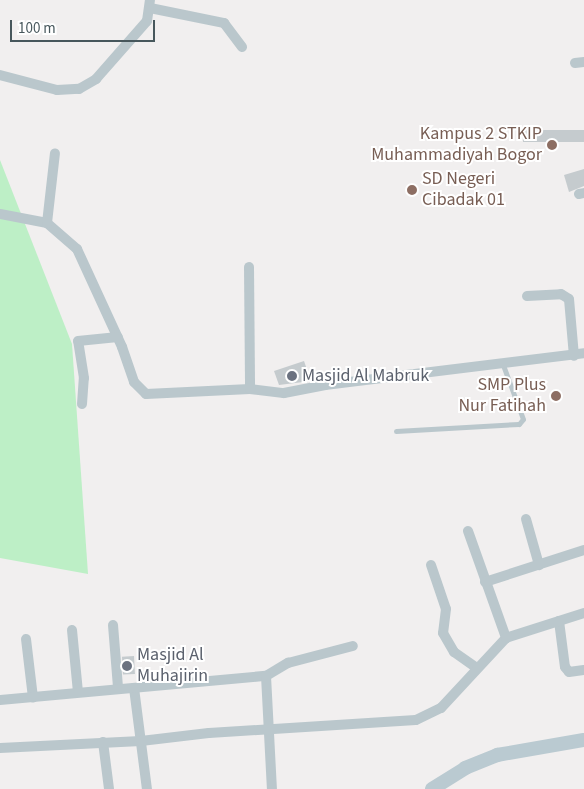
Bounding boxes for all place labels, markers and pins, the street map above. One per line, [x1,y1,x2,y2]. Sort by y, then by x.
place label: Kampus 2 STKIP Muhammadiyah Bogor [371,124,542,166]
marker: Kampus 2 STKIP Muhammadiyah Bogor [546,139,558,151]
place label: SD Negeri Cibadak 01 [422,169,505,212]
marker: SD Negeri Cibadak 01 [406,184,418,196]
place label: Masjid Al Mabruk [302,365,429,387]
marker: Masjid Al Mabruk [286,370,298,382]
place label: SMP Plus Nur Fatihah [458,375,546,418]
marker: SMP Plus Nur Fatihah [550,390,562,402]
place label: Masjid Al Muhajirin [137,645,208,688]
marker: Masjid Al Muhajirin [121,660,133,672]

